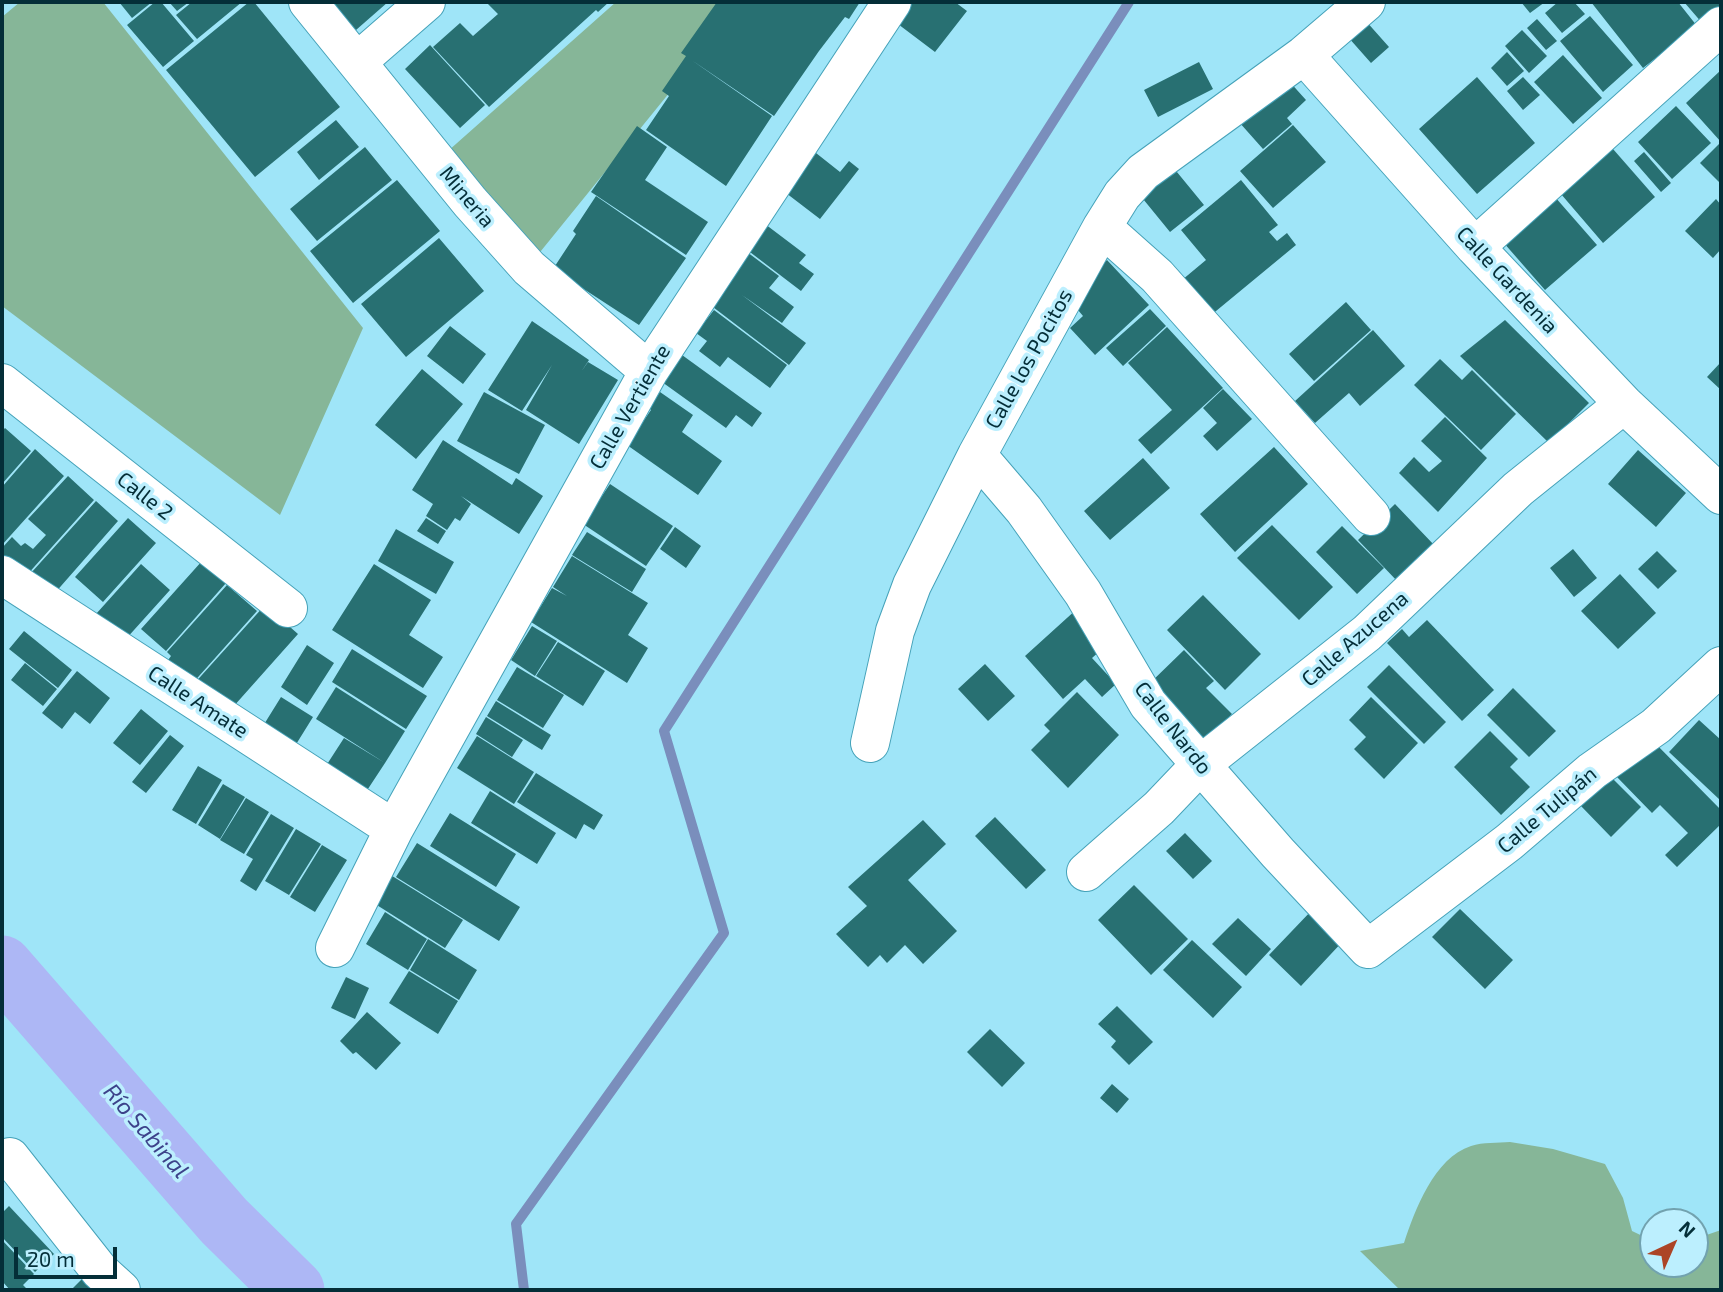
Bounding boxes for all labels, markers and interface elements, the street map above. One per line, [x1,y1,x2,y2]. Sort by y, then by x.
street label: Mineria [434,161,500,233]
street label: Calle Gardenia [1451,221,1563,339]
street label: Calle los Pocitos [980,285,1078,433]
street label: Calle Vertiente [584,340,676,474]
street label: Calle 2 [112,466,178,526]
street label: Calle Azucena [1297,586,1413,692]
street label: Calle Amate [143,660,253,744]
street label: Calle Nardo [1129,677,1217,779]
street label: Calle Tulipán [1492,761,1602,859]
water label: Río Sabinal [98,1078,194,1184]
north arrow [1639,1208,1709,1278]
text: N [1675,1216,1700,1242]
scale bar [18,1232,121,1276]
text: 20 m [27,1246,75,1271]

